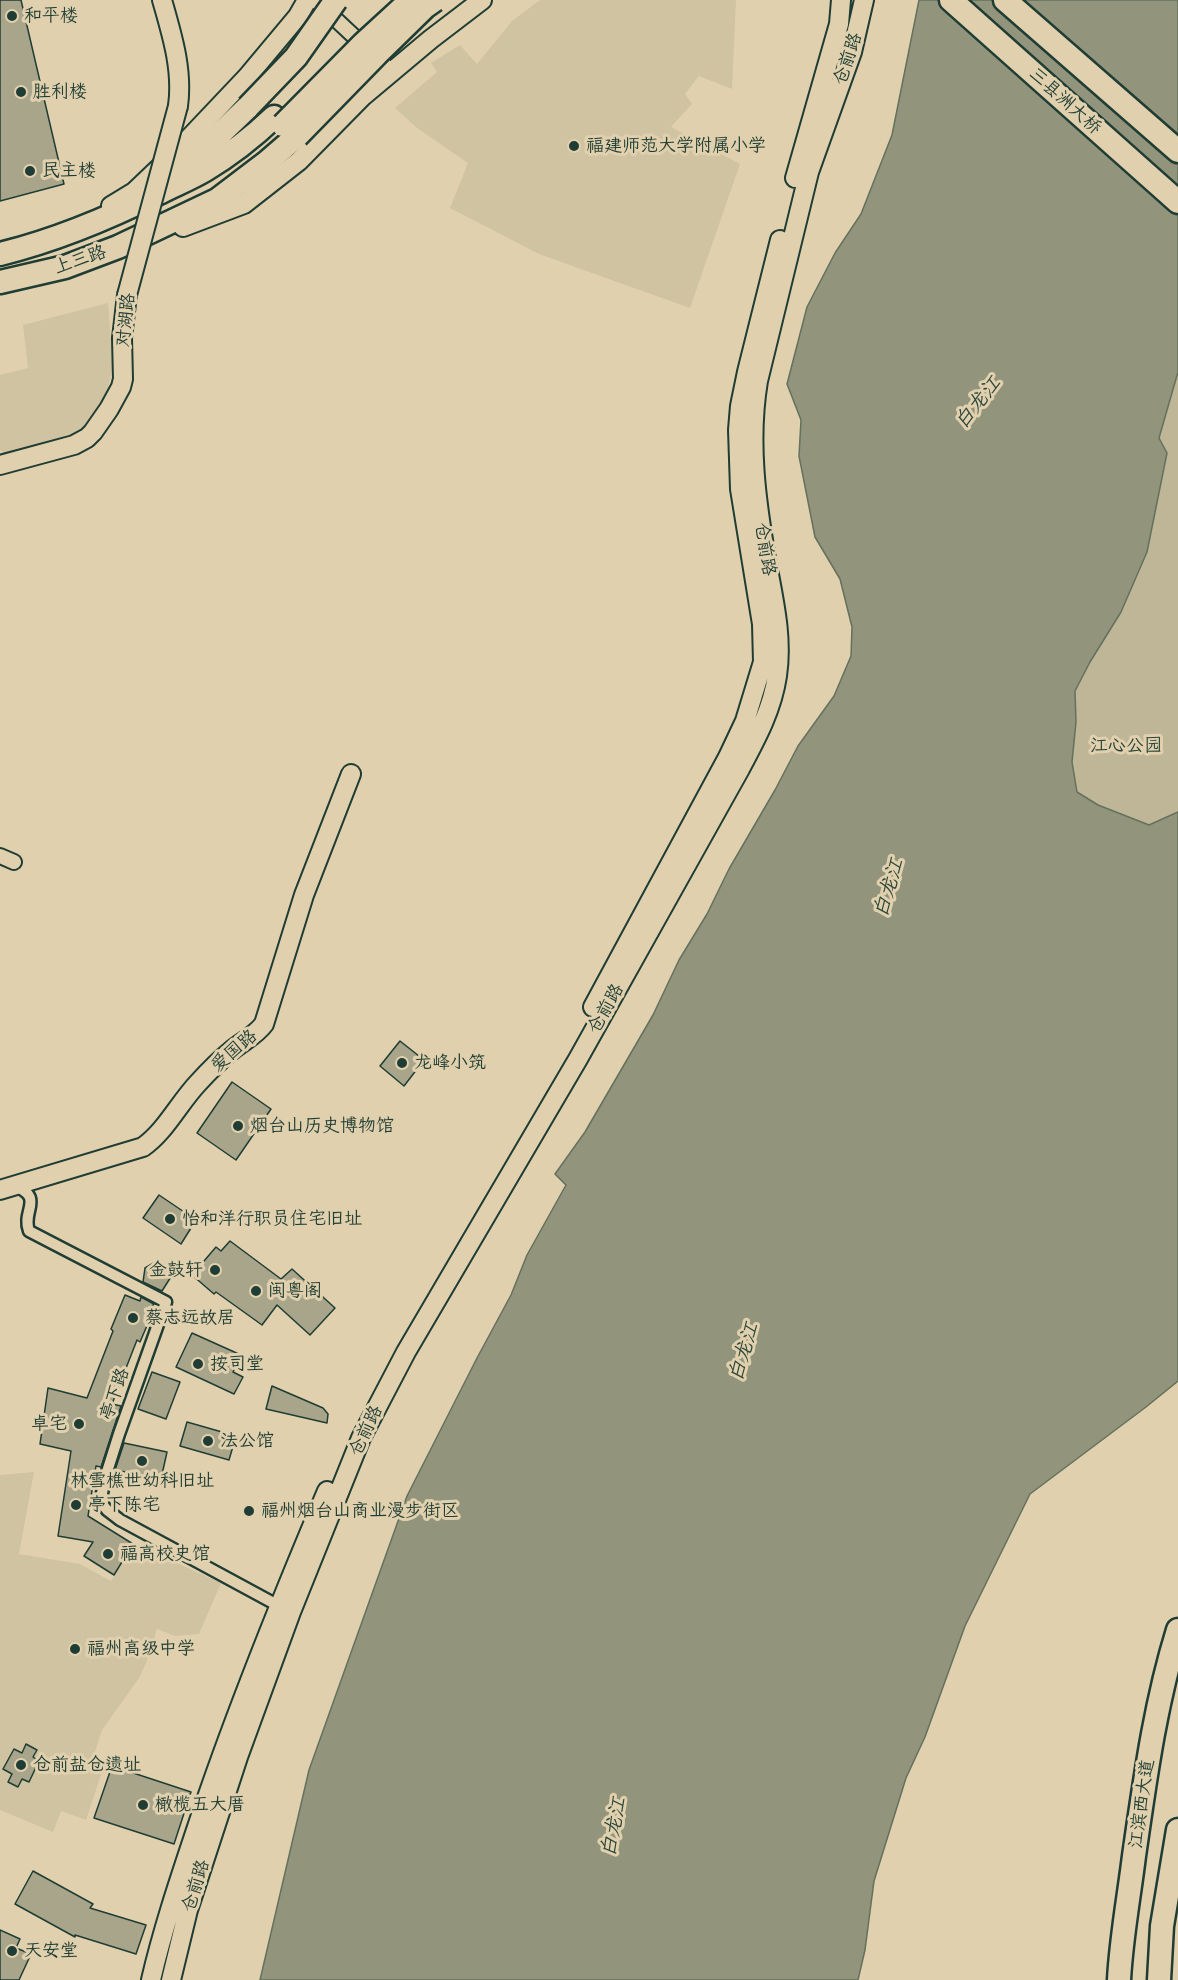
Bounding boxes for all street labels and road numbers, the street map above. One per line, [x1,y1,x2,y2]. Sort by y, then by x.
street label: 仓前路 [829,30,867,88]
street label: 三县洲大桥 [1024,63,1106,139]
street label: 上三路 [51,241,109,279]
street label: 对湖路 [112,292,140,348]
street label: 仓前路 [750,521,780,577]
street label: 仓前路 [583,980,629,1038]
street label: 爱国路 [207,1025,261,1077]
street label: 亭下路 [96,1365,134,1423]
street label: 仓前路 [345,1402,387,1460]
street label: 江滨西大道 [1125,1758,1159,1850]
street label: 仓前路 [178,1857,214,1915]

